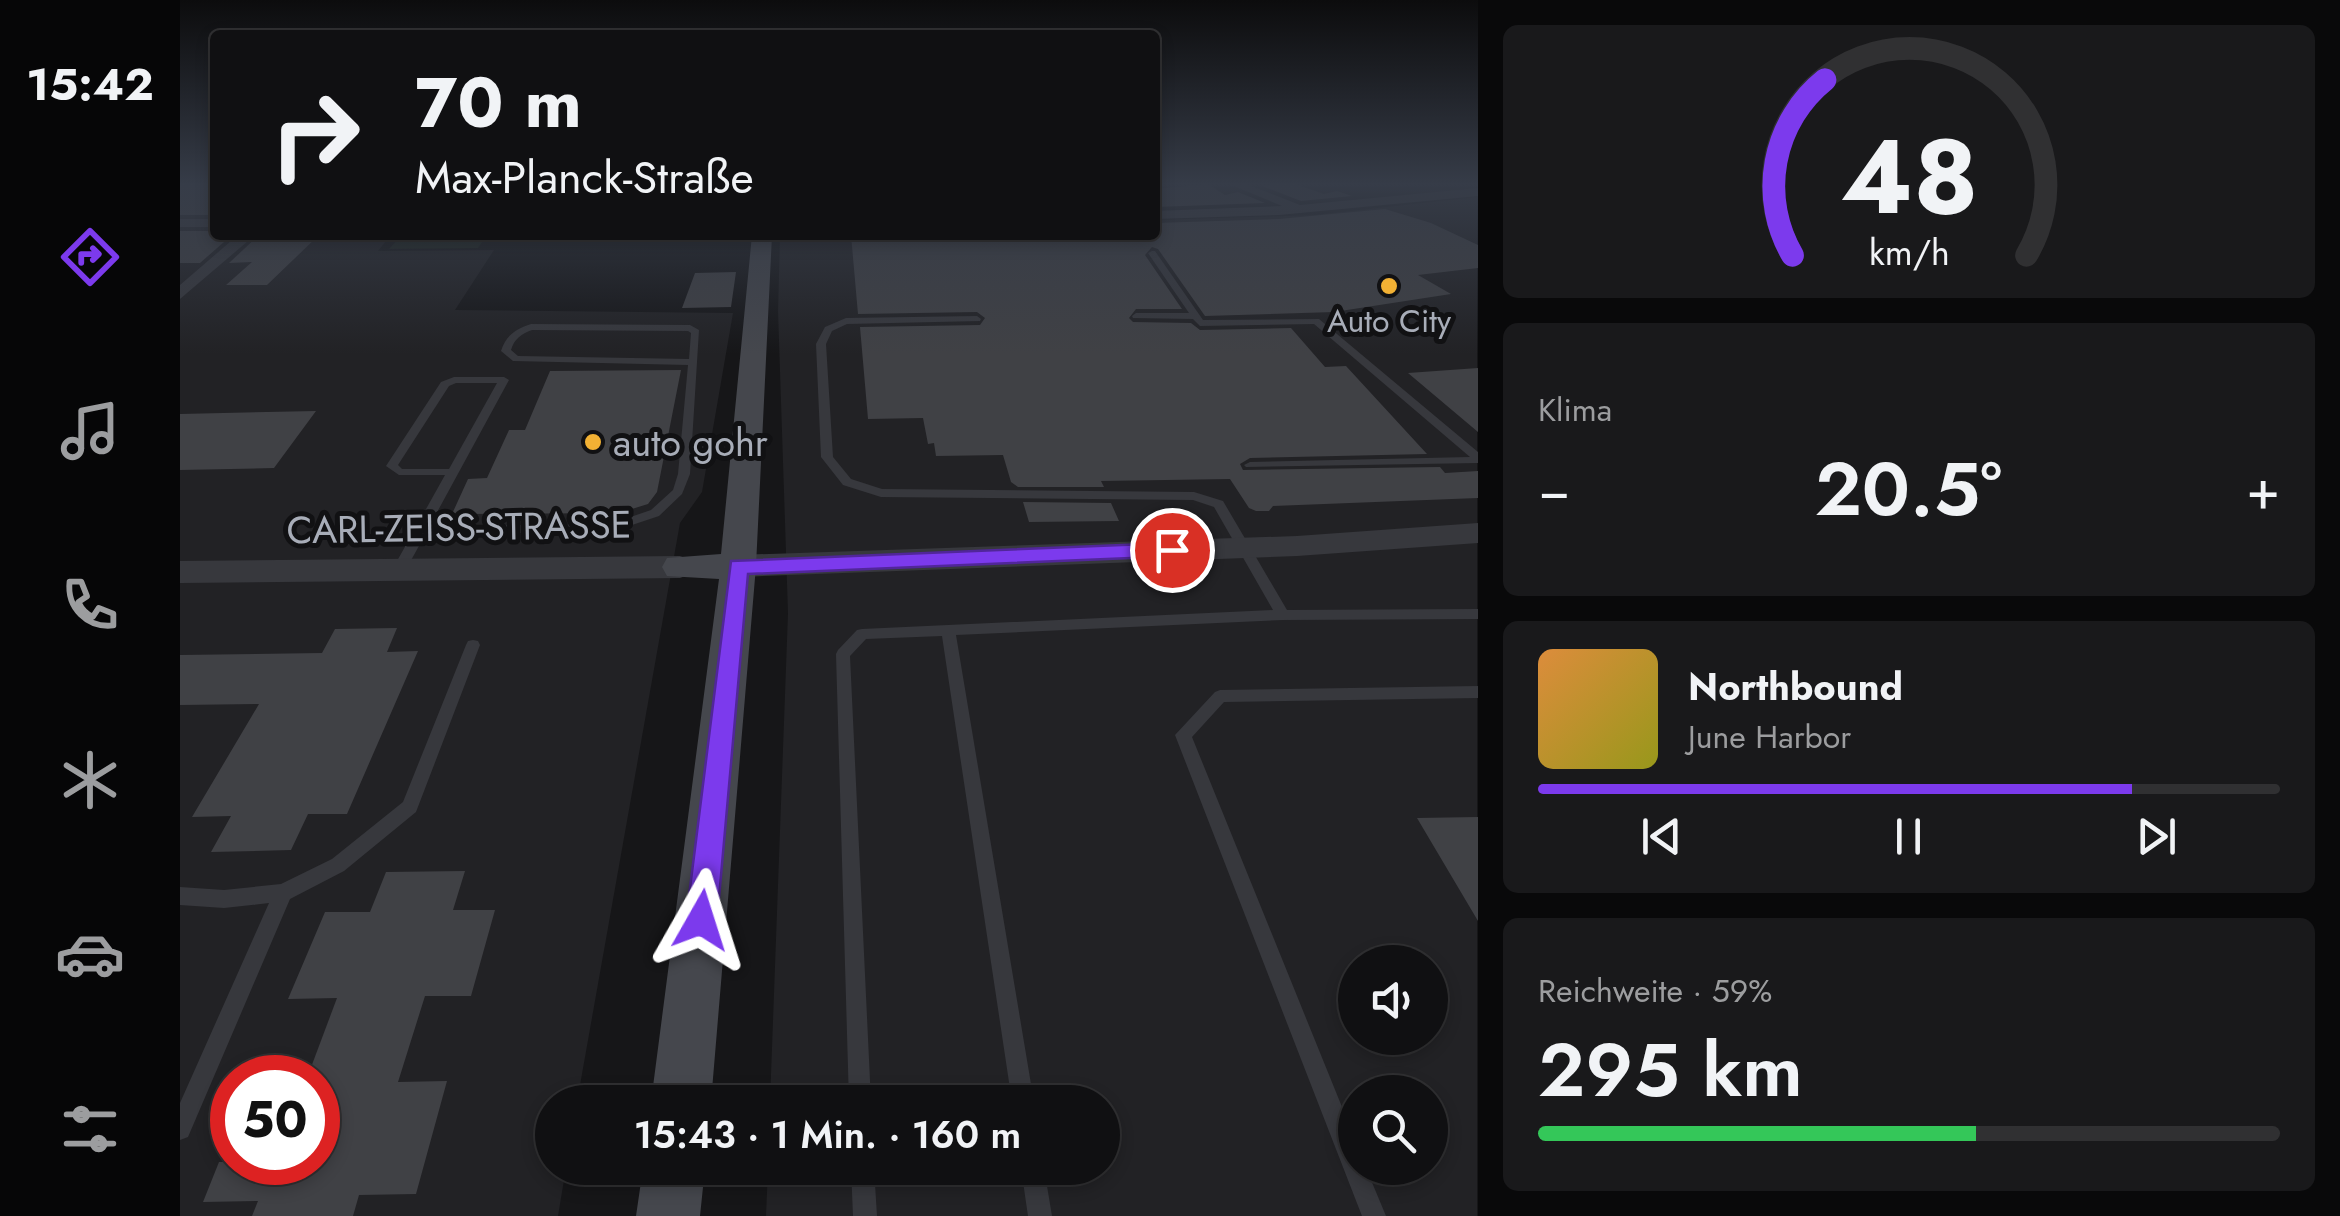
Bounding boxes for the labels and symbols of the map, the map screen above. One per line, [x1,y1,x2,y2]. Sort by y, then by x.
marker: Auto City [1378,275,1400,297]
place label: Auto City [1327,298,1452,344]
place label: auto gohr [613,415,768,470]
marker: auto gohr [582,431,604,453]
street label: CARL-ZEISS-STRASSE [286,496,632,558]
pin [1130,508,1215,593]
position arrow [649,868,753,972]
speed limit sign: 50 [210,1055,340,1185]

